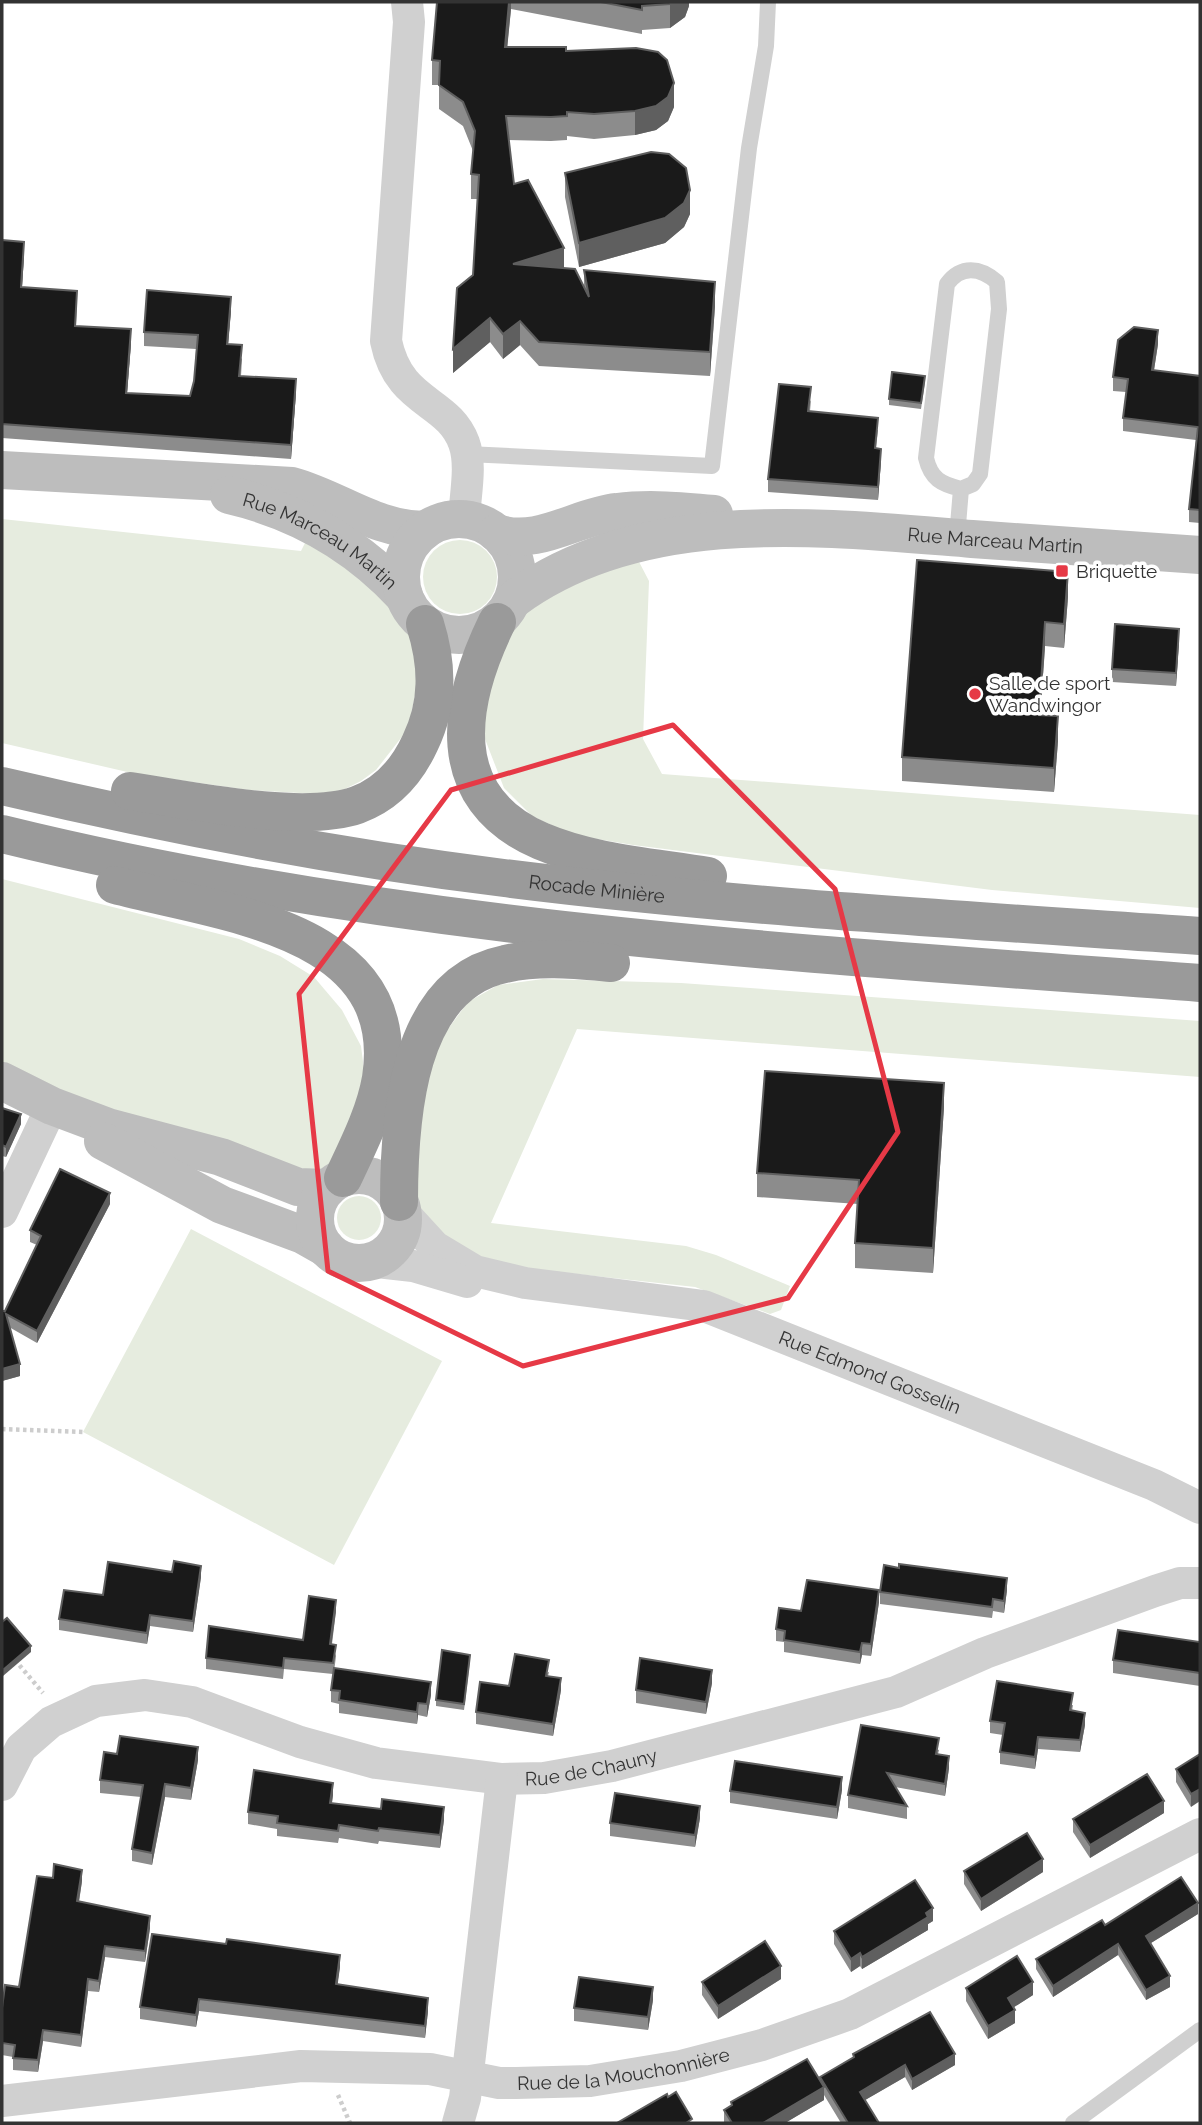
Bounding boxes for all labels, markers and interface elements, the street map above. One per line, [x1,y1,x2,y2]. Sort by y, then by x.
street label: Rue Marceau Martin [240,488,402,594]
street label: Rue Marceau Martin [907,523,1084,557]
place label: Briquette [1076,560,1157,582]
marker: Briquette [1054,563,1070,579]
place label: Salle de sport Wandwingor [989,672,1111,716]
marker: Salle de sport Wandwingor [967,686,983,702]
street label: Rocade Minière [527,870,666,907]
street label: Rue Edmond Gosselin [776,1326,964,1418]
street label: Rue de Chauny [525,1744,660,1789]
street label: Rue de la Mouchonnière [517,2043,732,2094]

